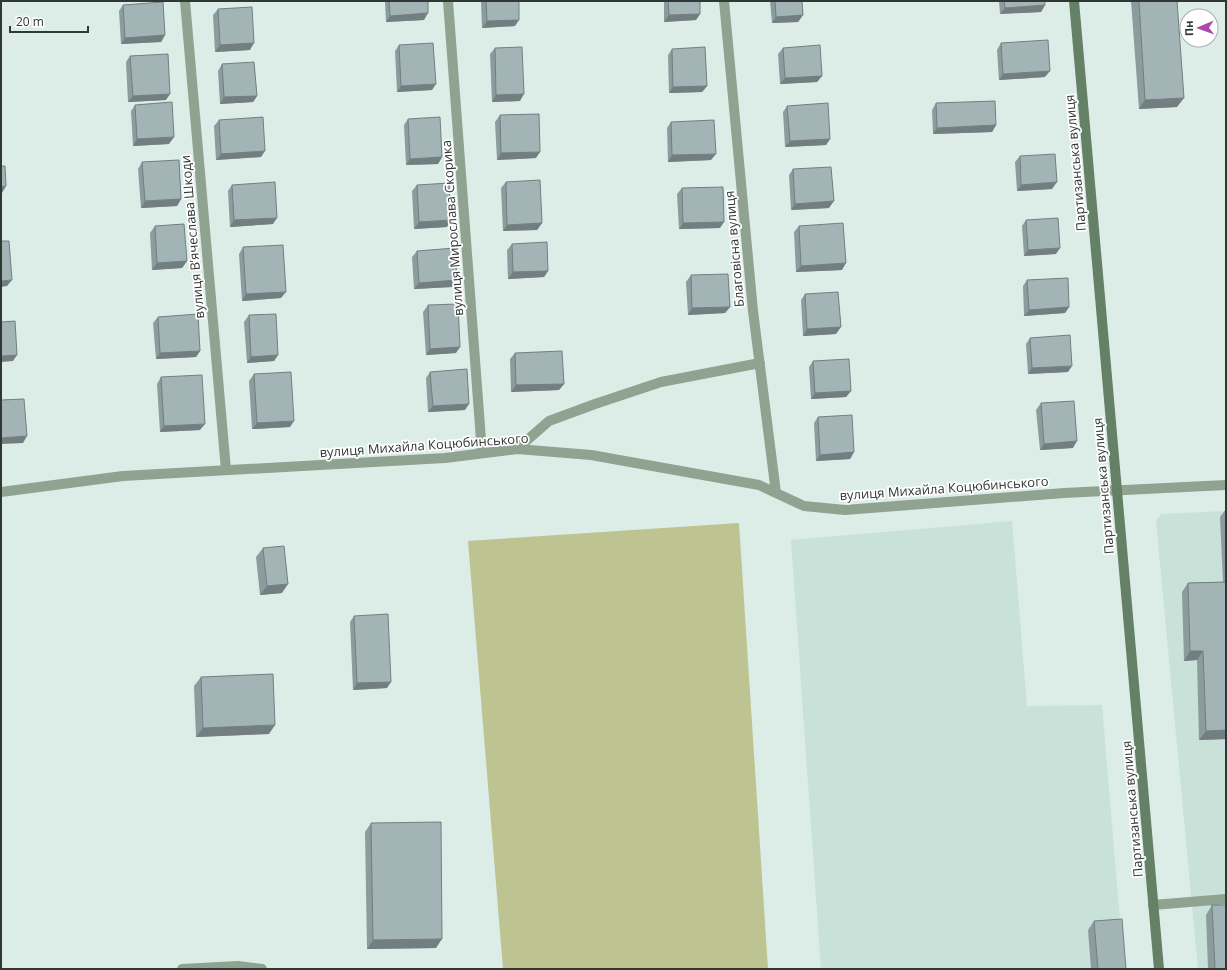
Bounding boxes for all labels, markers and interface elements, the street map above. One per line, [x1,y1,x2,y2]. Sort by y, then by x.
scale bar [10,8,88,34]
north arrow [1179,8,1219,48]
text: 20 m [16,13,44,30]
text: Пн [1181,20,1196,36]
street label: Партизанська вулиця [1060,94,1090,232]
street label: вулиця Мирослава Скорика [437,140,467,316]
street label: вулиця Вʼячеслава Шкоди [176,155,208,319]
street label: Благовісна вулиця [720,190,748,308]
street label: Партизанська вулиця [1088,417,1118,555]
street label: вулиця Михайла Коцюбинського [319,429,529,461]
street label: вулиця Михайла Коцюбинського [839,472,1049,504]
street label: Партизанська вулиця [1117,740,1147,878]

